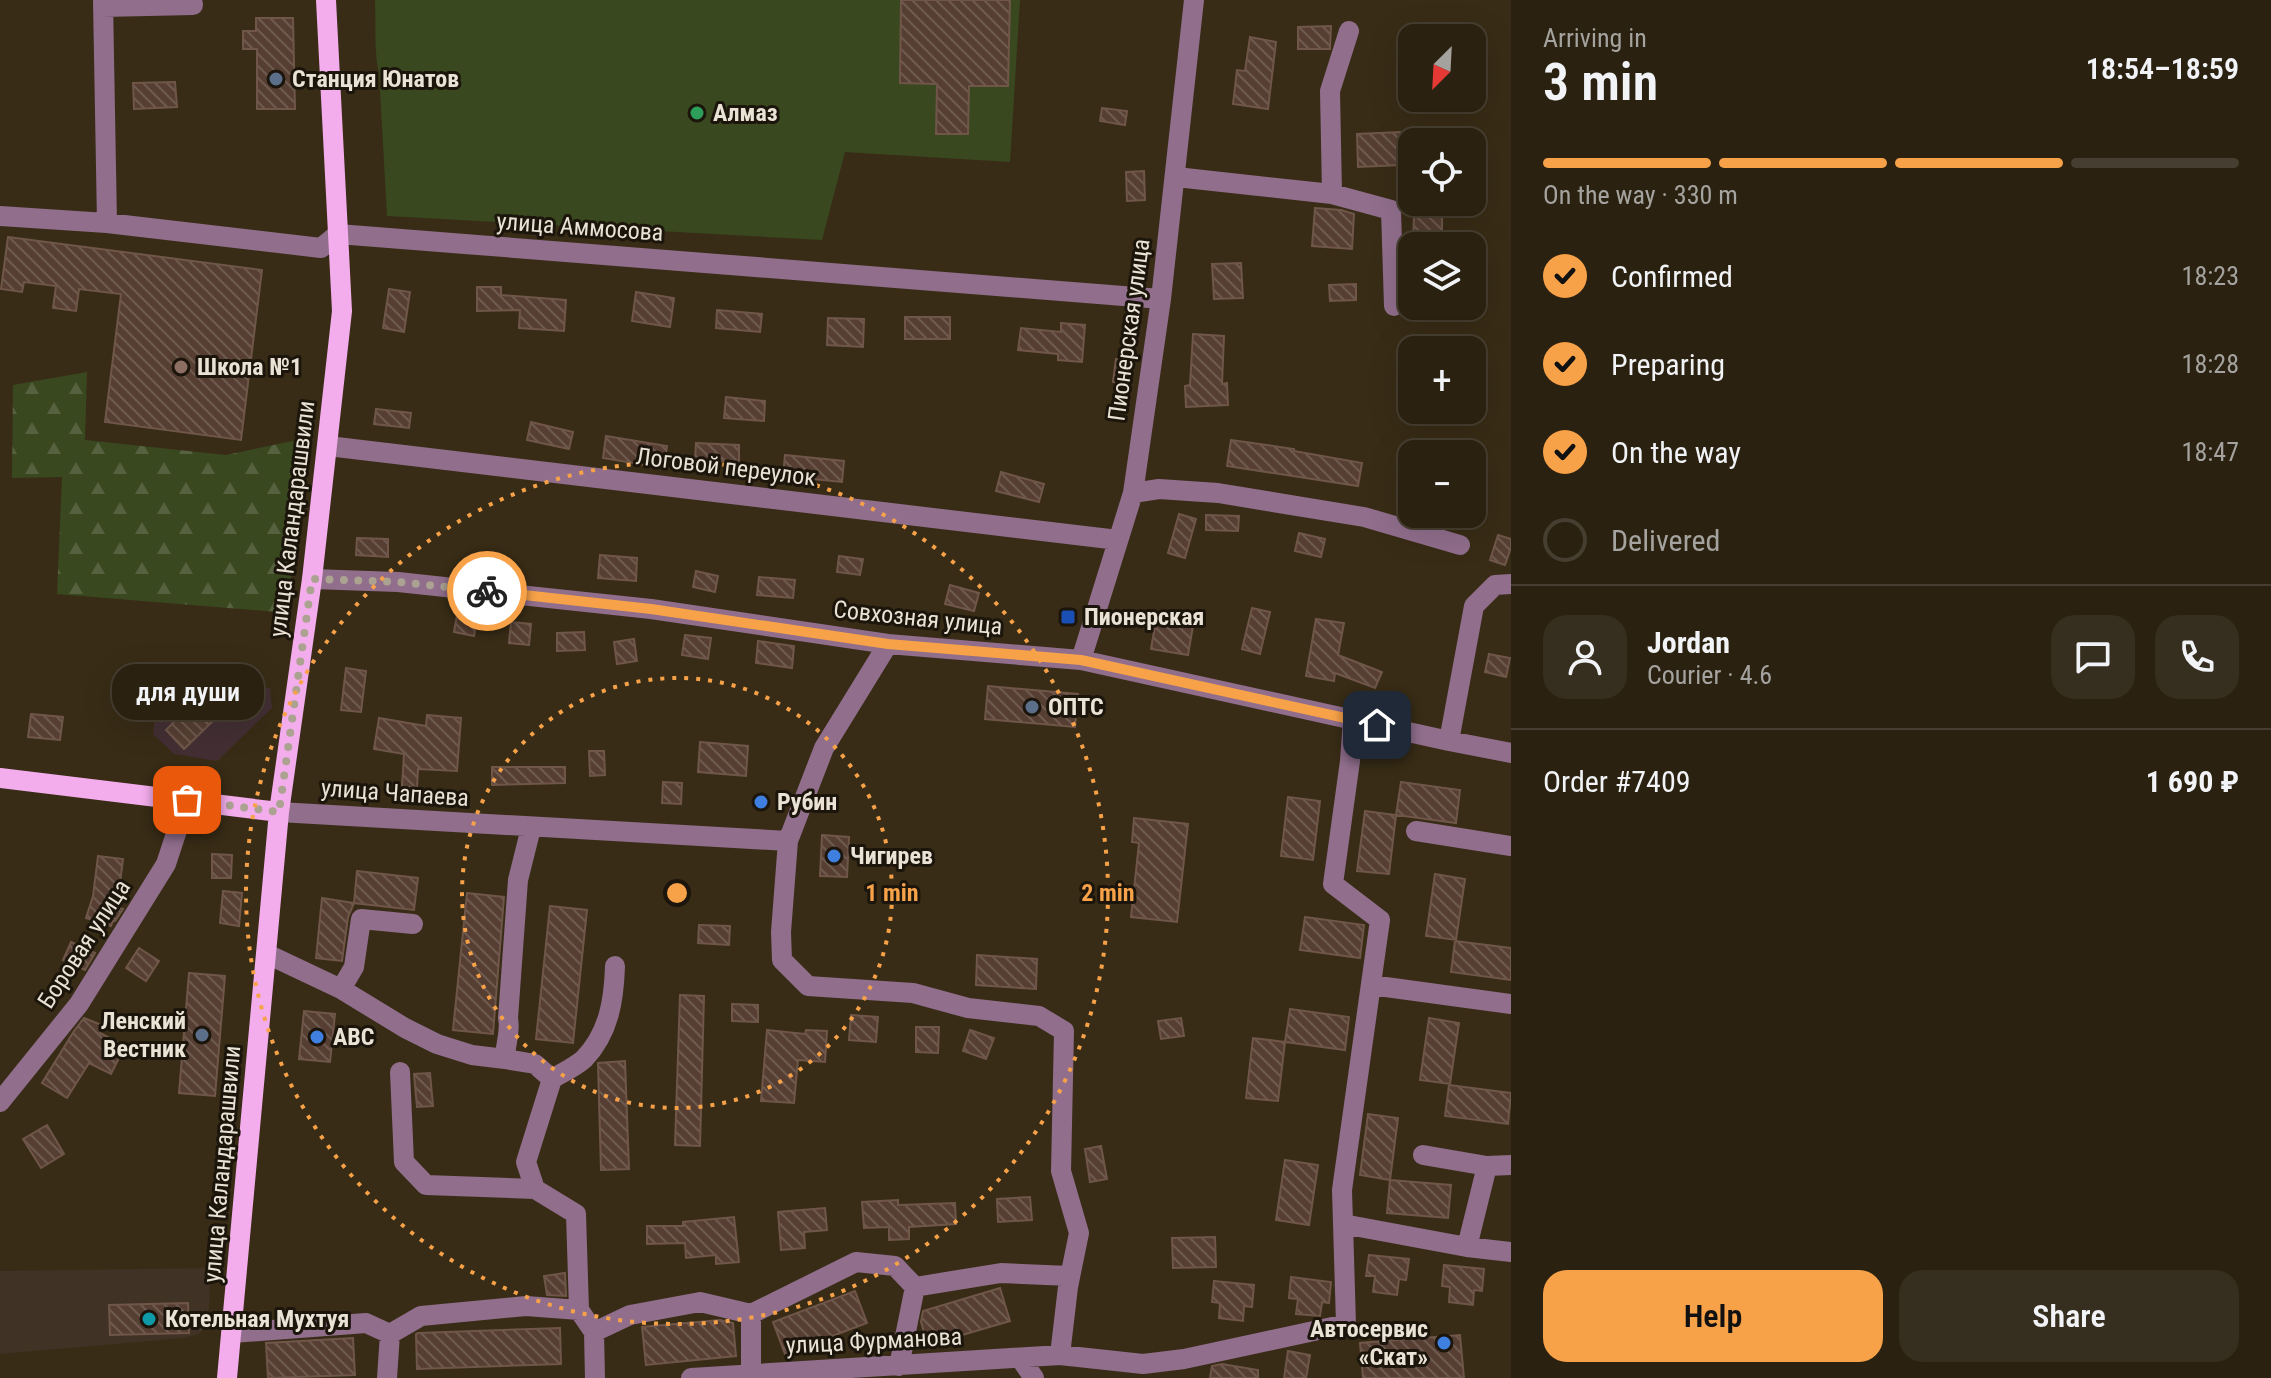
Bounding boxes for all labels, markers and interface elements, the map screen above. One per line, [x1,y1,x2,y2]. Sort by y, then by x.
text: Arriving in [1543,23,1647,53]
north arrow [1398,24,1486,112]
map controls [1398,24,1486,528]
text: 18:54–18:59 [2086,51,2239,86]
text: 3 min [1543,52,1658,113]
place label: Станция Юнатов [292,65,459,93]
marker: Станция Юнатов [267,70,285,88]
place label: Алмаз [713,99,778,127]
marker: Алмаз [688,104,706,122]
button: locate [1398,128,1486,216]
text: On the way · 330 m [1543,180,1738,210]
street label: улица Аммосова [496,207,664,247]
button: layers [1398,232,1486,320]
street label: Пионерская улица [1102,237,1156,423]
icon: check [1543,254,1587,298]
text: Confirmed [1611,259,1733,294]
text: 18:23 [2182,261,2239,291]
button: + [1398,336,1486,424]
icon: check [1543,342,1587,386]
text: Preparing [1611,347,1725,382]
text: 18:28 [2182,349,2239,379]
place label: Школа №1 [197,353,302,381]
marker: Школа №1 [172,358,190,376]
street label: улица Каландарашвили [264,399,320,639]
icon: check [1543,430,1587,474]
text: On the way [1611,435,1741,470]
text: 18:47 [2182,437,2239,467]
button: − [1398,440,1486,528]
street label: Логовой переулок [634,442,818,492]
text: Delivered [1611,523,1720,558]
courier [447,551,527,631]
icon: bike [465,569,509,613]
street label: Совхозная улица [832,595,1004,641]
place label: Пионерская [1084,603,1204,631]
marker: Пионерская [1059,608,1077,626]
button: person [1543,615,1627,699]
button: chat [2051,615,2135,699]
button: phone [2155,615,2239,699]
text: Jordan [1647,625,1730,660]
text: Courier · 4.6 [1647,660,1772,690]
callout: для души [111,664,263,720]
text: для души [136,677,240,707]
pin [1343,691,1411,759]
place label: ОПТС [1048,693,1104,721]
marker: ОПТС [1023,698,1041,716]
icon: home [1355,703,1399,747]
text: Order #7409 [1543,764,1691,799]
text: 1 690 ₽ [2146,764,2239,799]
pin [153,766,221,834]
street label: улица Чапаева [320,774,470,812]
icon: bag [165,778,209,822]
place label: Рубин [777,788,837,816]
marker: Рубин [752,793,770,811]
place label: Чигирев [850,842,933,870]
marker: Чигирев [825,847,843,865]
street label: Боровая улица [32,874,136,1014]
centre of rings [663,879,691,907]
text: 1 min [865,879,919,907]
text: 2 min [1081,879,1135,907]
place label: Ленский Вестник [101,1007,186,1063]
place label: ABC [333,1023,374,1051]
marker: Ленский Вестник [193,1026,211,1044]
marker: ABC [308,1028,326,1046]
street label: улица Каландарашвили [198,1044,246,1284]
button: Help [1543,1270,1883,1362]
button: Share [1899,1270,2239,1362]
place label: Котельная Мухтуя [165,1305,349,1333]
marker: Котельная Мухтуя [140,1310,158,1328]
place label: Автосервис «Скат» [1310,1315,1428,1371]
street label: улица Фурманова [785,1322,963,1360]
marker: Автосервис «Скат» [1435,1334,1453,1352]

